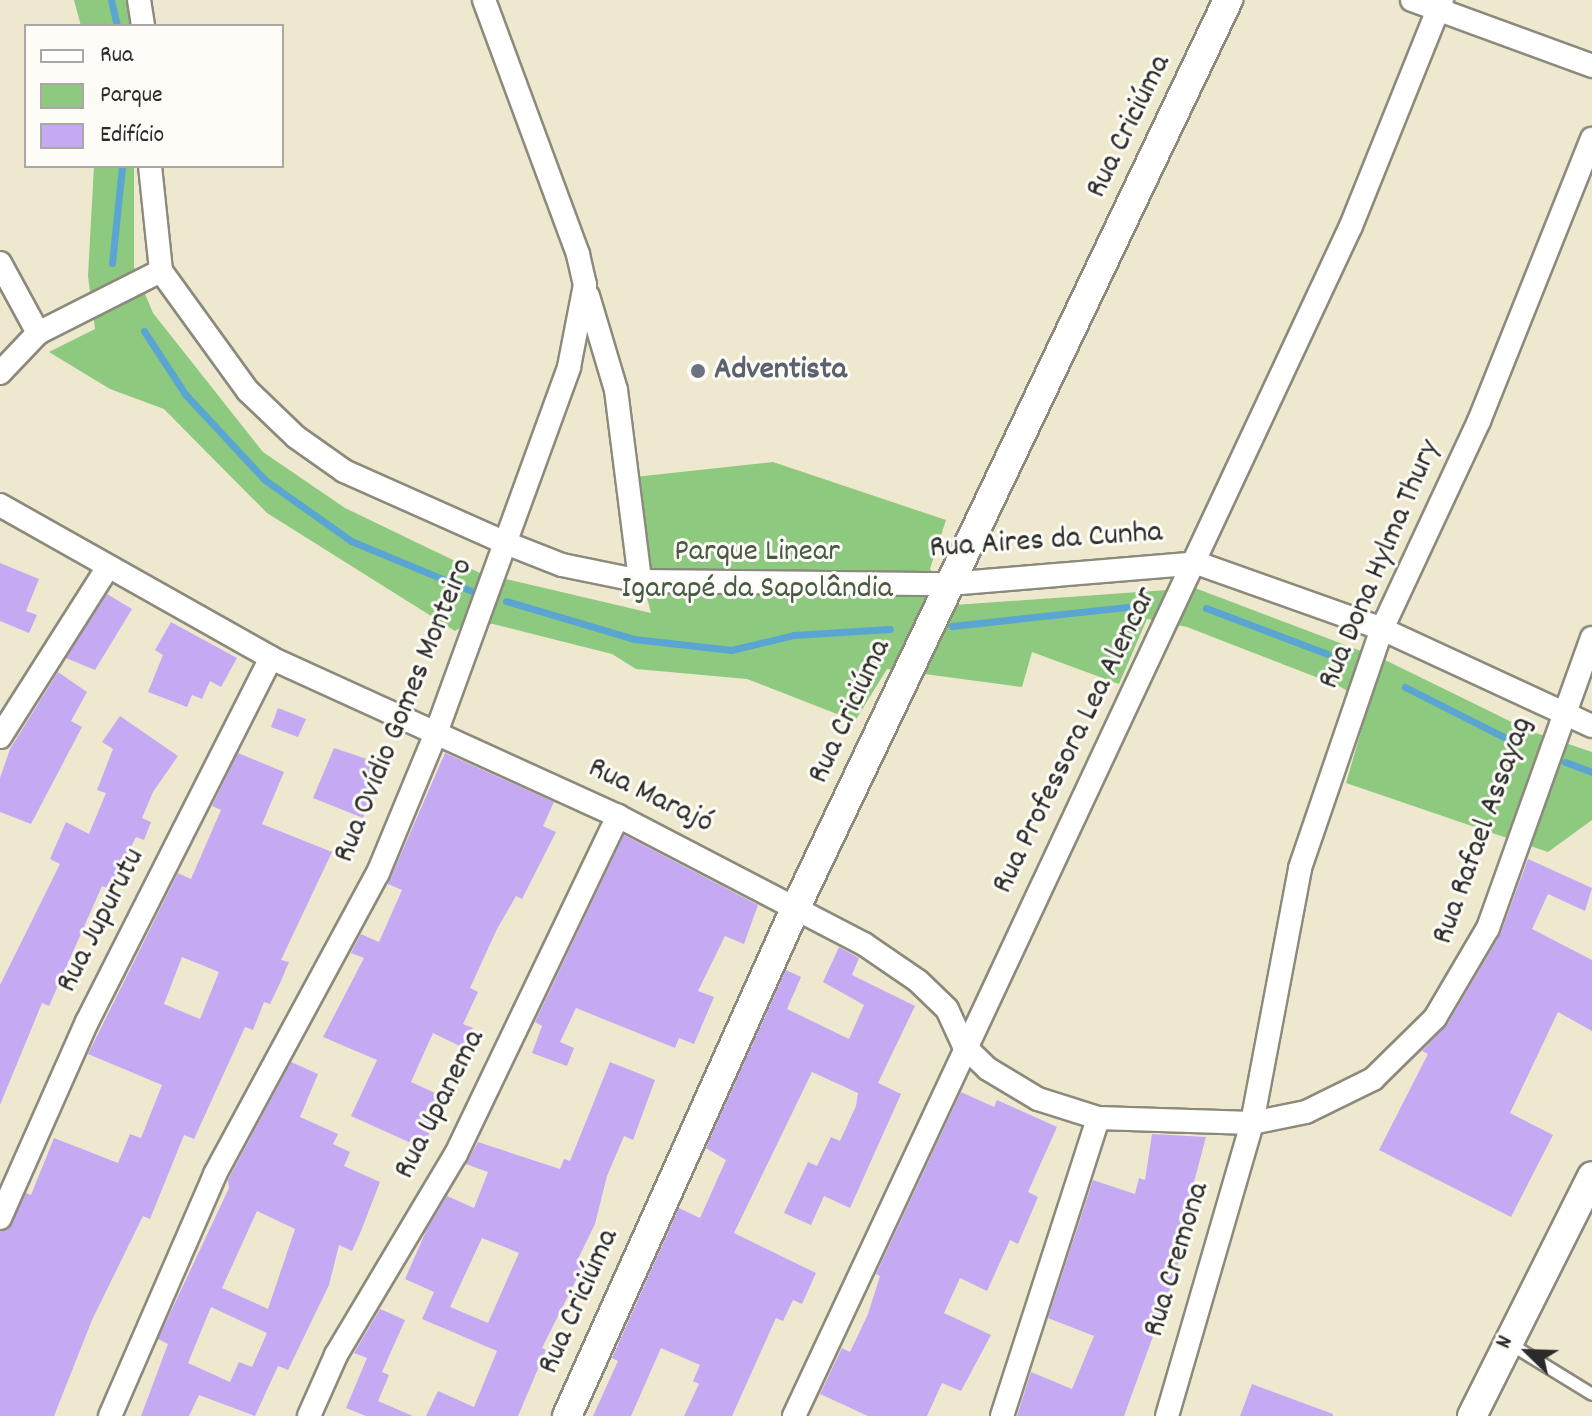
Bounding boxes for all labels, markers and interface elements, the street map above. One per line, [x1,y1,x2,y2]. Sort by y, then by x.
legend [24,24,284,168]
text: Rua [100,39,133,73]
street label: Rua Criciúma [1079,49,1181,205]
text: Parque [100,79,163,113]
text: Edifício [100,119,164,153]
place label: Adventista [714,352,847,390]
marker: Adventista [689,362,707,380]
street label: Rua Dona Hylma Thury [1311,435,1451,695]
street label: Rua Aires da Cunha [928,515,1164,569]
park label: Parque Linear Igarapé da Sapolândia [621,535,893,610]
street label: Rua Ovídio Gomes Monteiro [326,553,484,869]
street label: Rua Professora Lea Alencar [985,581,1167,901]
street label: Rua Criciúma [801,634,901,790]
street label: Rua Rafael Assayag [1425,712,1543,950]
street label: Rua Marajó [581,750,719,844]
street label: Rua Jupurutu [49,842,155,1000]
street label: Rua Upanema [387,1024,495,1186]
street label: Rua Cremona [1136,1178,1220,1342]
street label: Rua Criciúma [531,1224,629,1380]
north arrow [1488,1312,1568,1392]
text: N [1489,1331,1522,1353]

